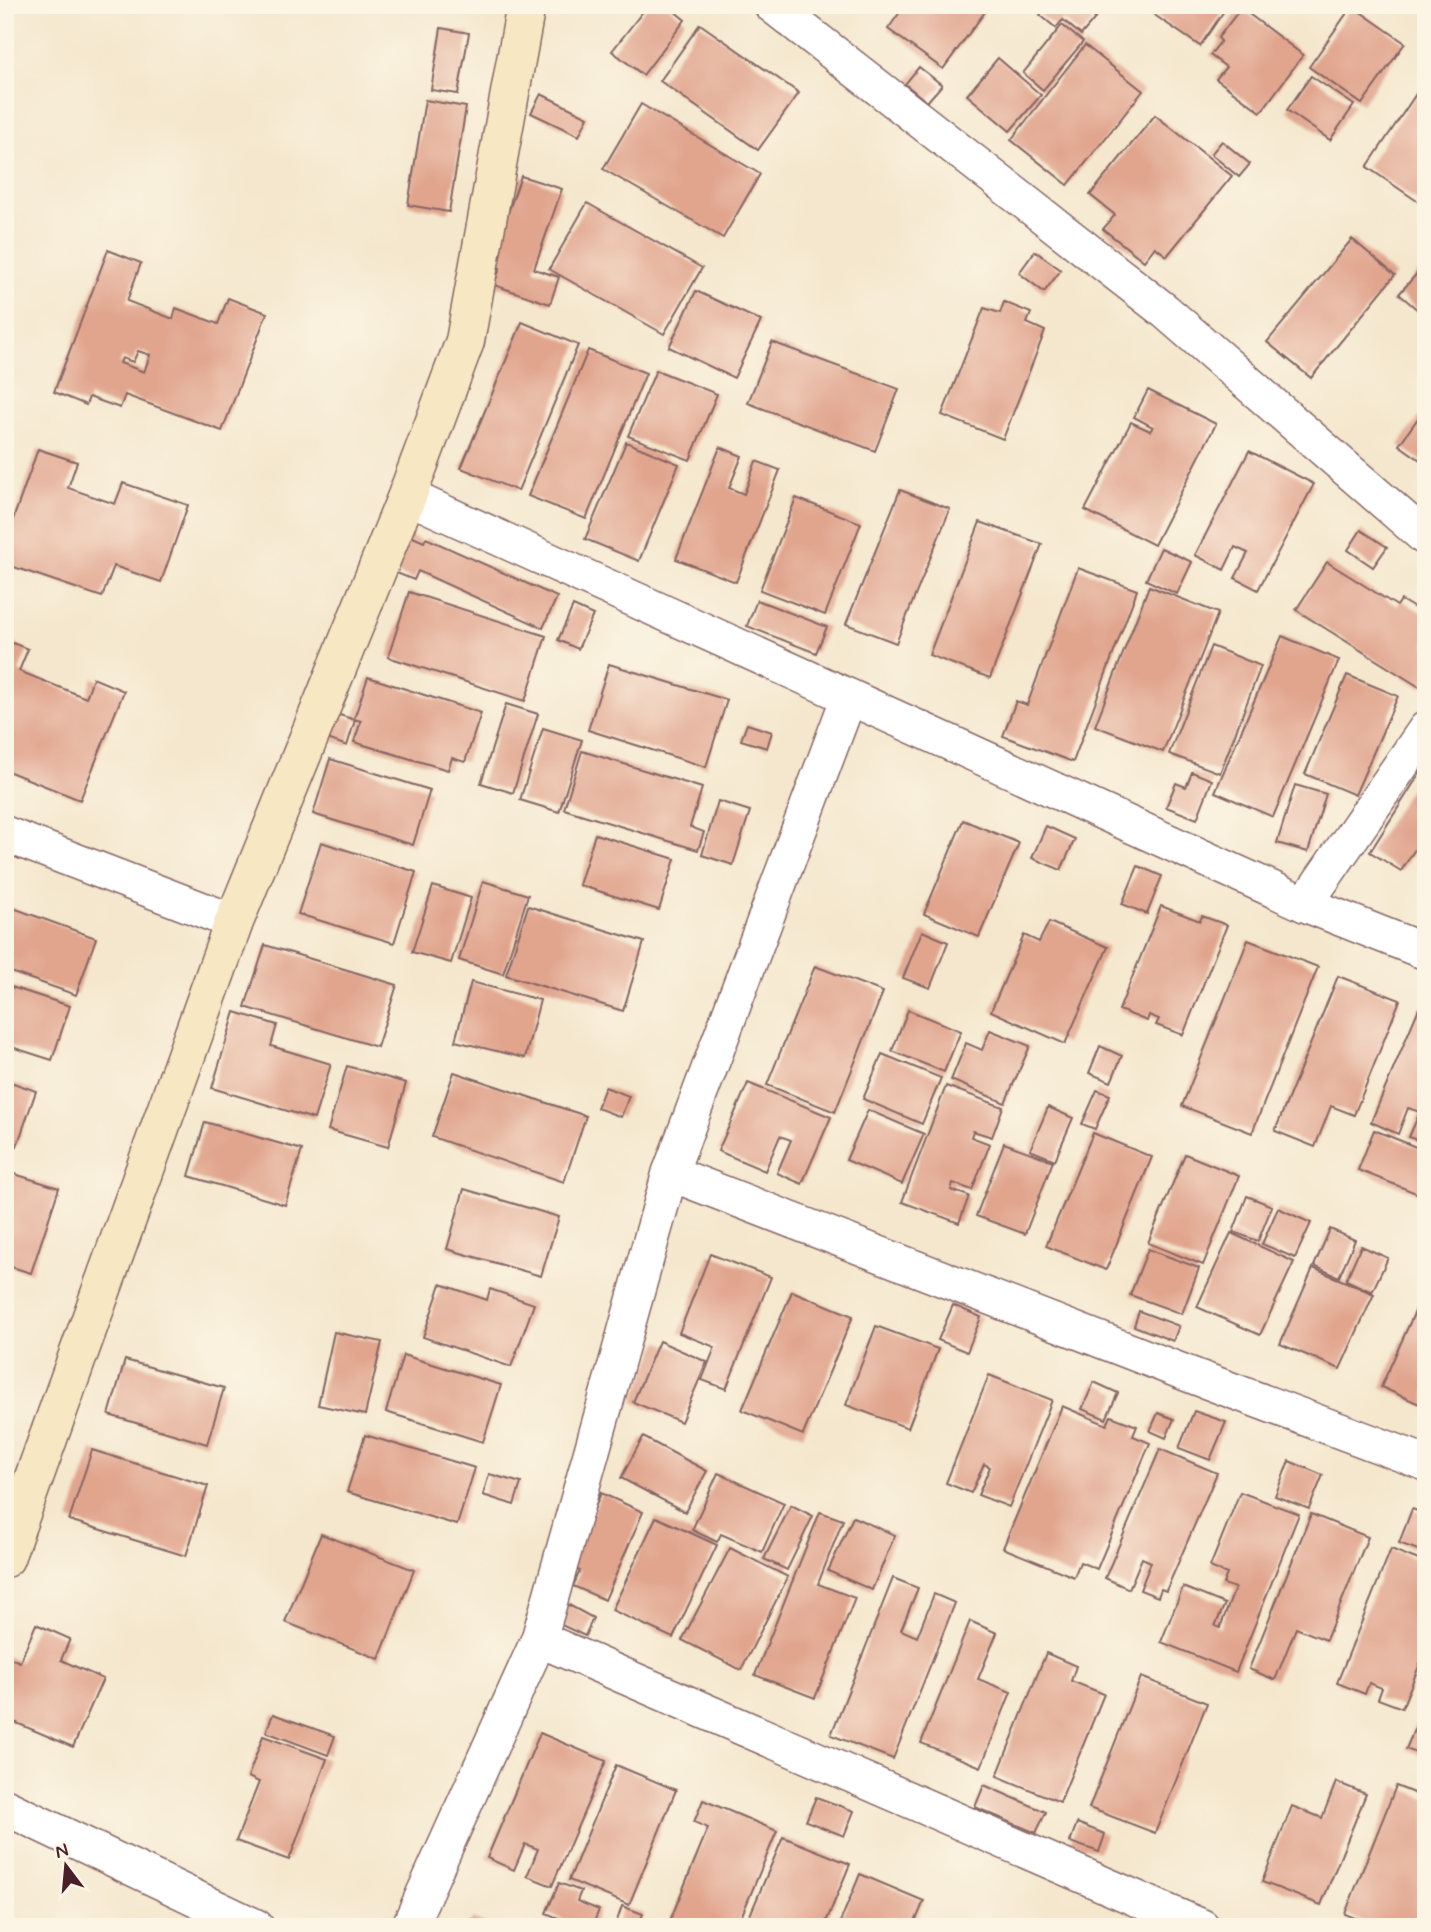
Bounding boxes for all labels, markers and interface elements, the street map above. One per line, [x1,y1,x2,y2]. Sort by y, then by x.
north arrow [32,1830,102,1900]
text: N [52,1837,71,1865]

